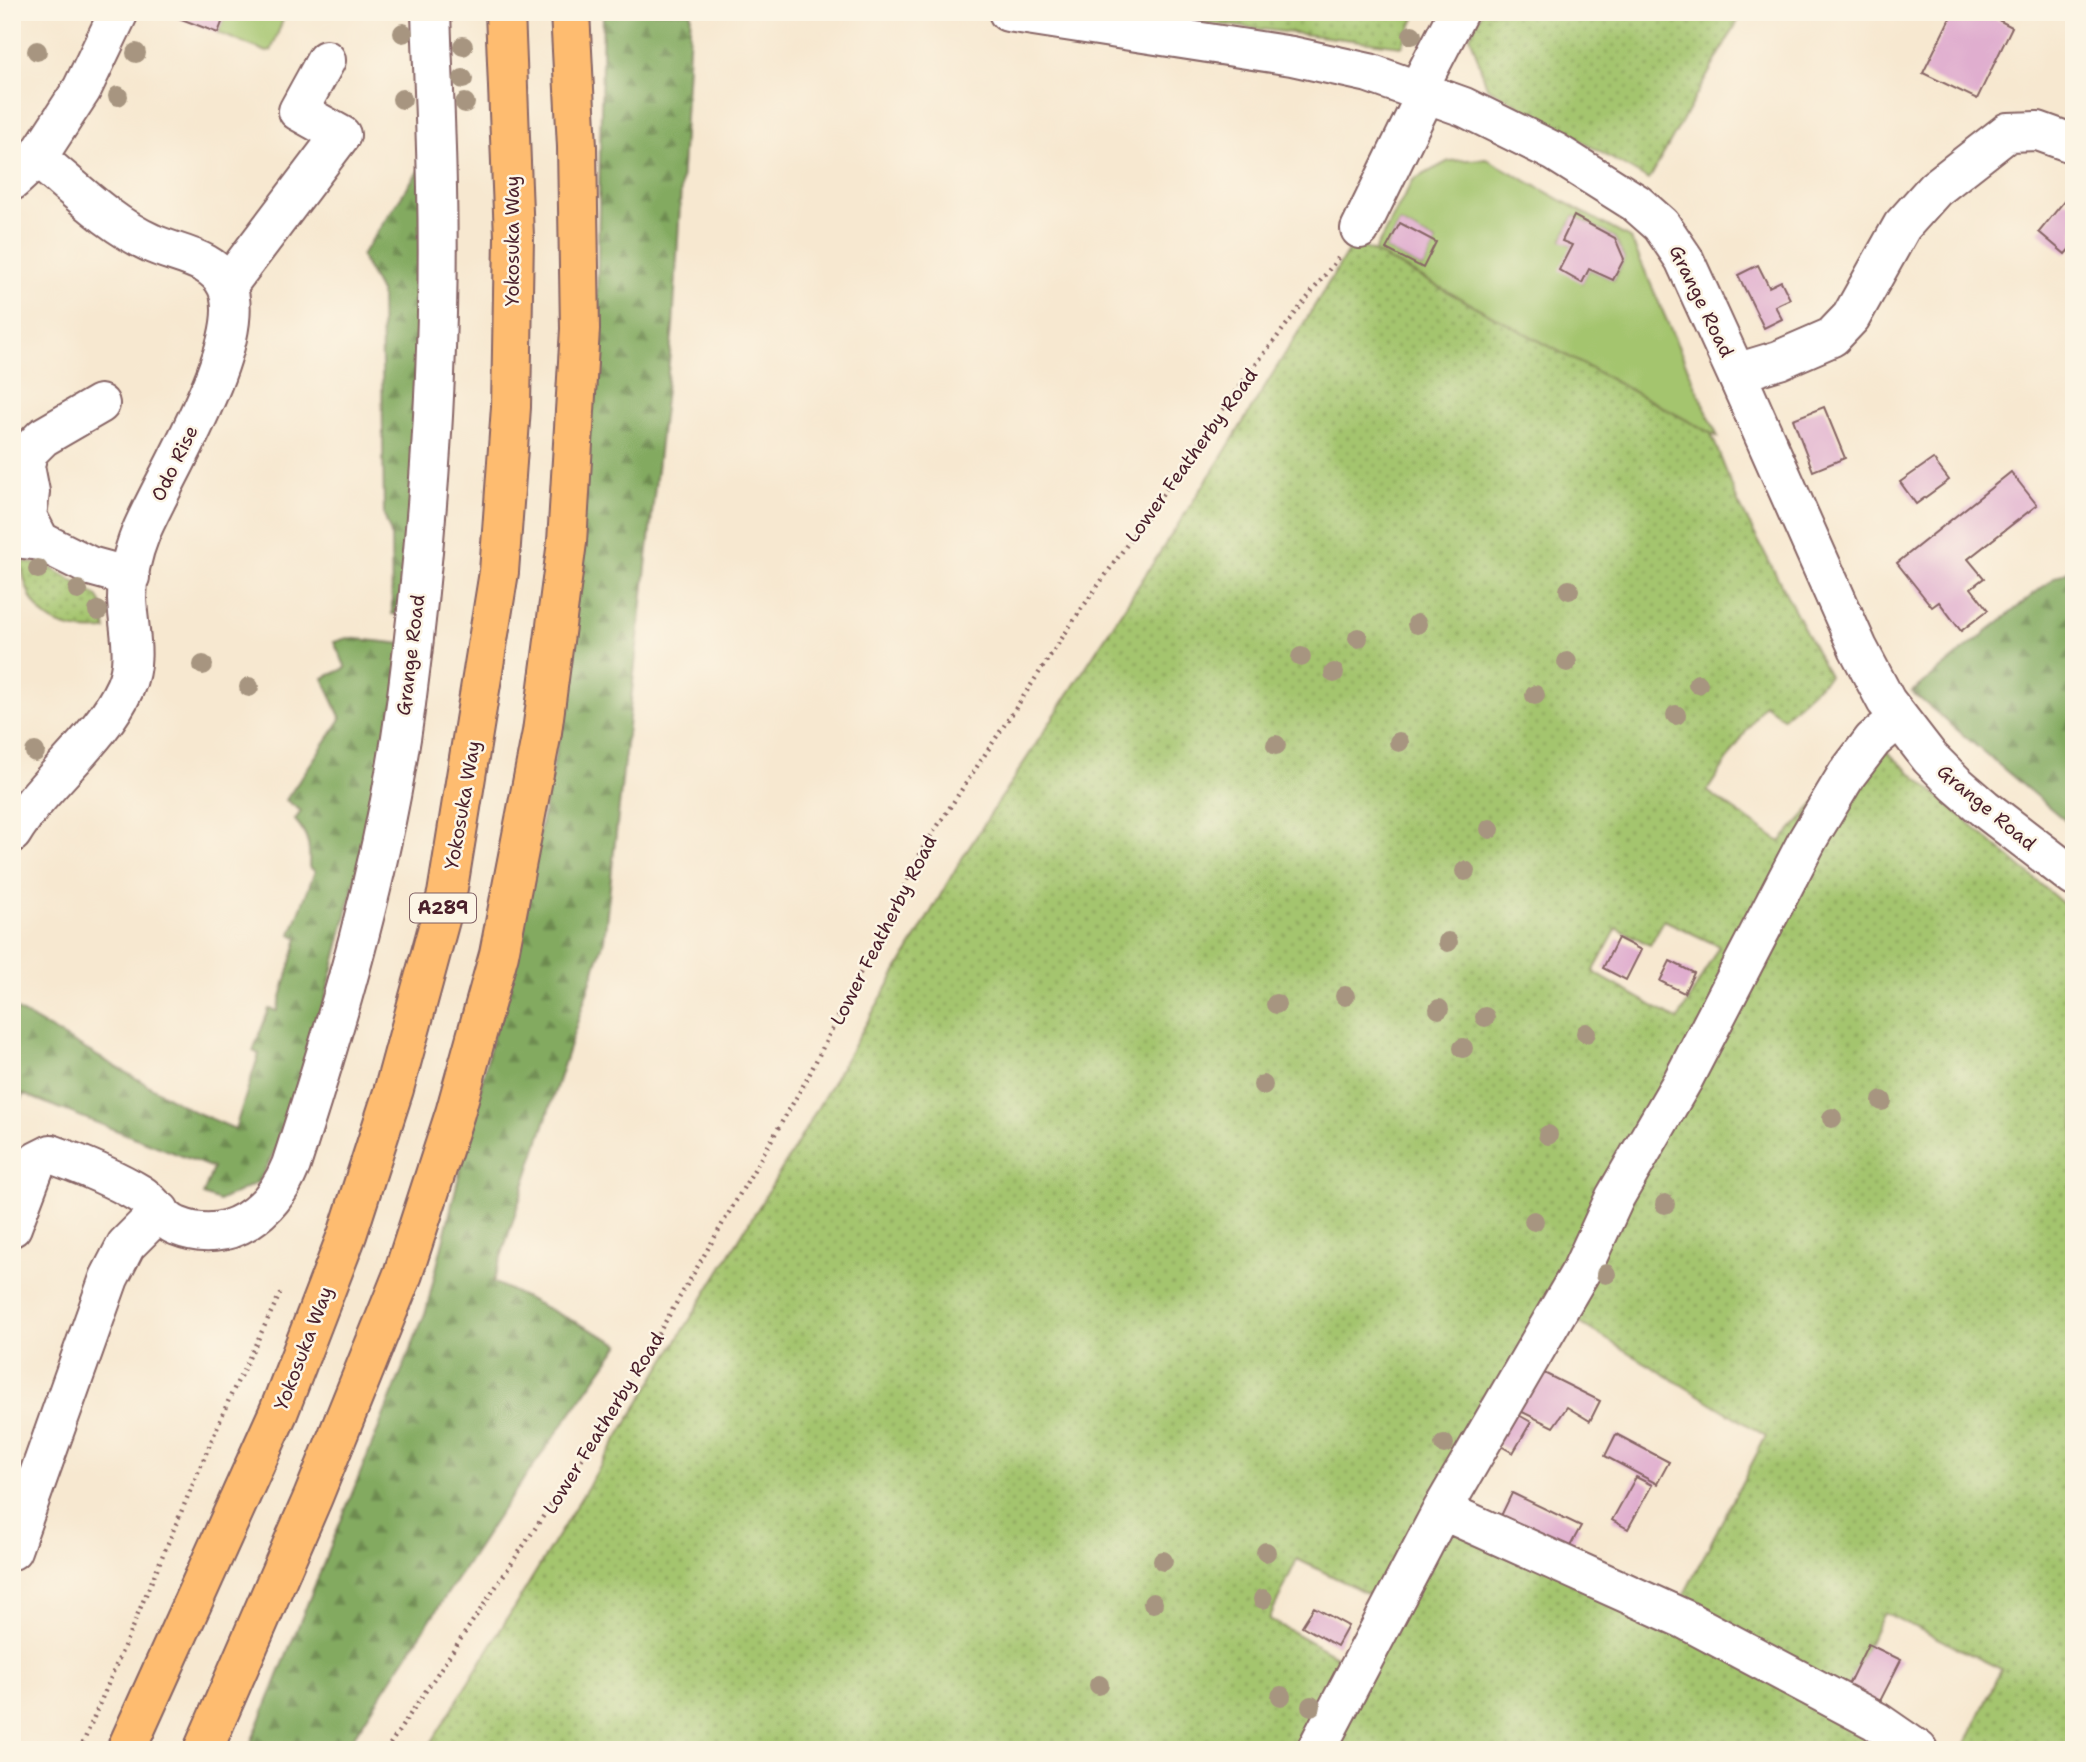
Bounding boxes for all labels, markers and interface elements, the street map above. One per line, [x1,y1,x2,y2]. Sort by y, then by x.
street label: Yokosuka Way [500,176,525,306]
street label: Grange Road [1664,241,1739,361]
street label: Lower Featherby Road [1120,363,1263,548]
street label: Odo Rise [145,421,204,505]
street label: Grange Road [391,593,430,717]
street label: Yokosuka Way [439,739,486,872]
street label: Grange Road [1932,759,2041,856]
street label: Lower Featherby Road [825,831,942,1029]
road number: A289 [410,894,476,923]
street label: Yokosuka Way [268,1283,339,1414]
street label: Lower Featherby Road [537,1328,670,1519]

